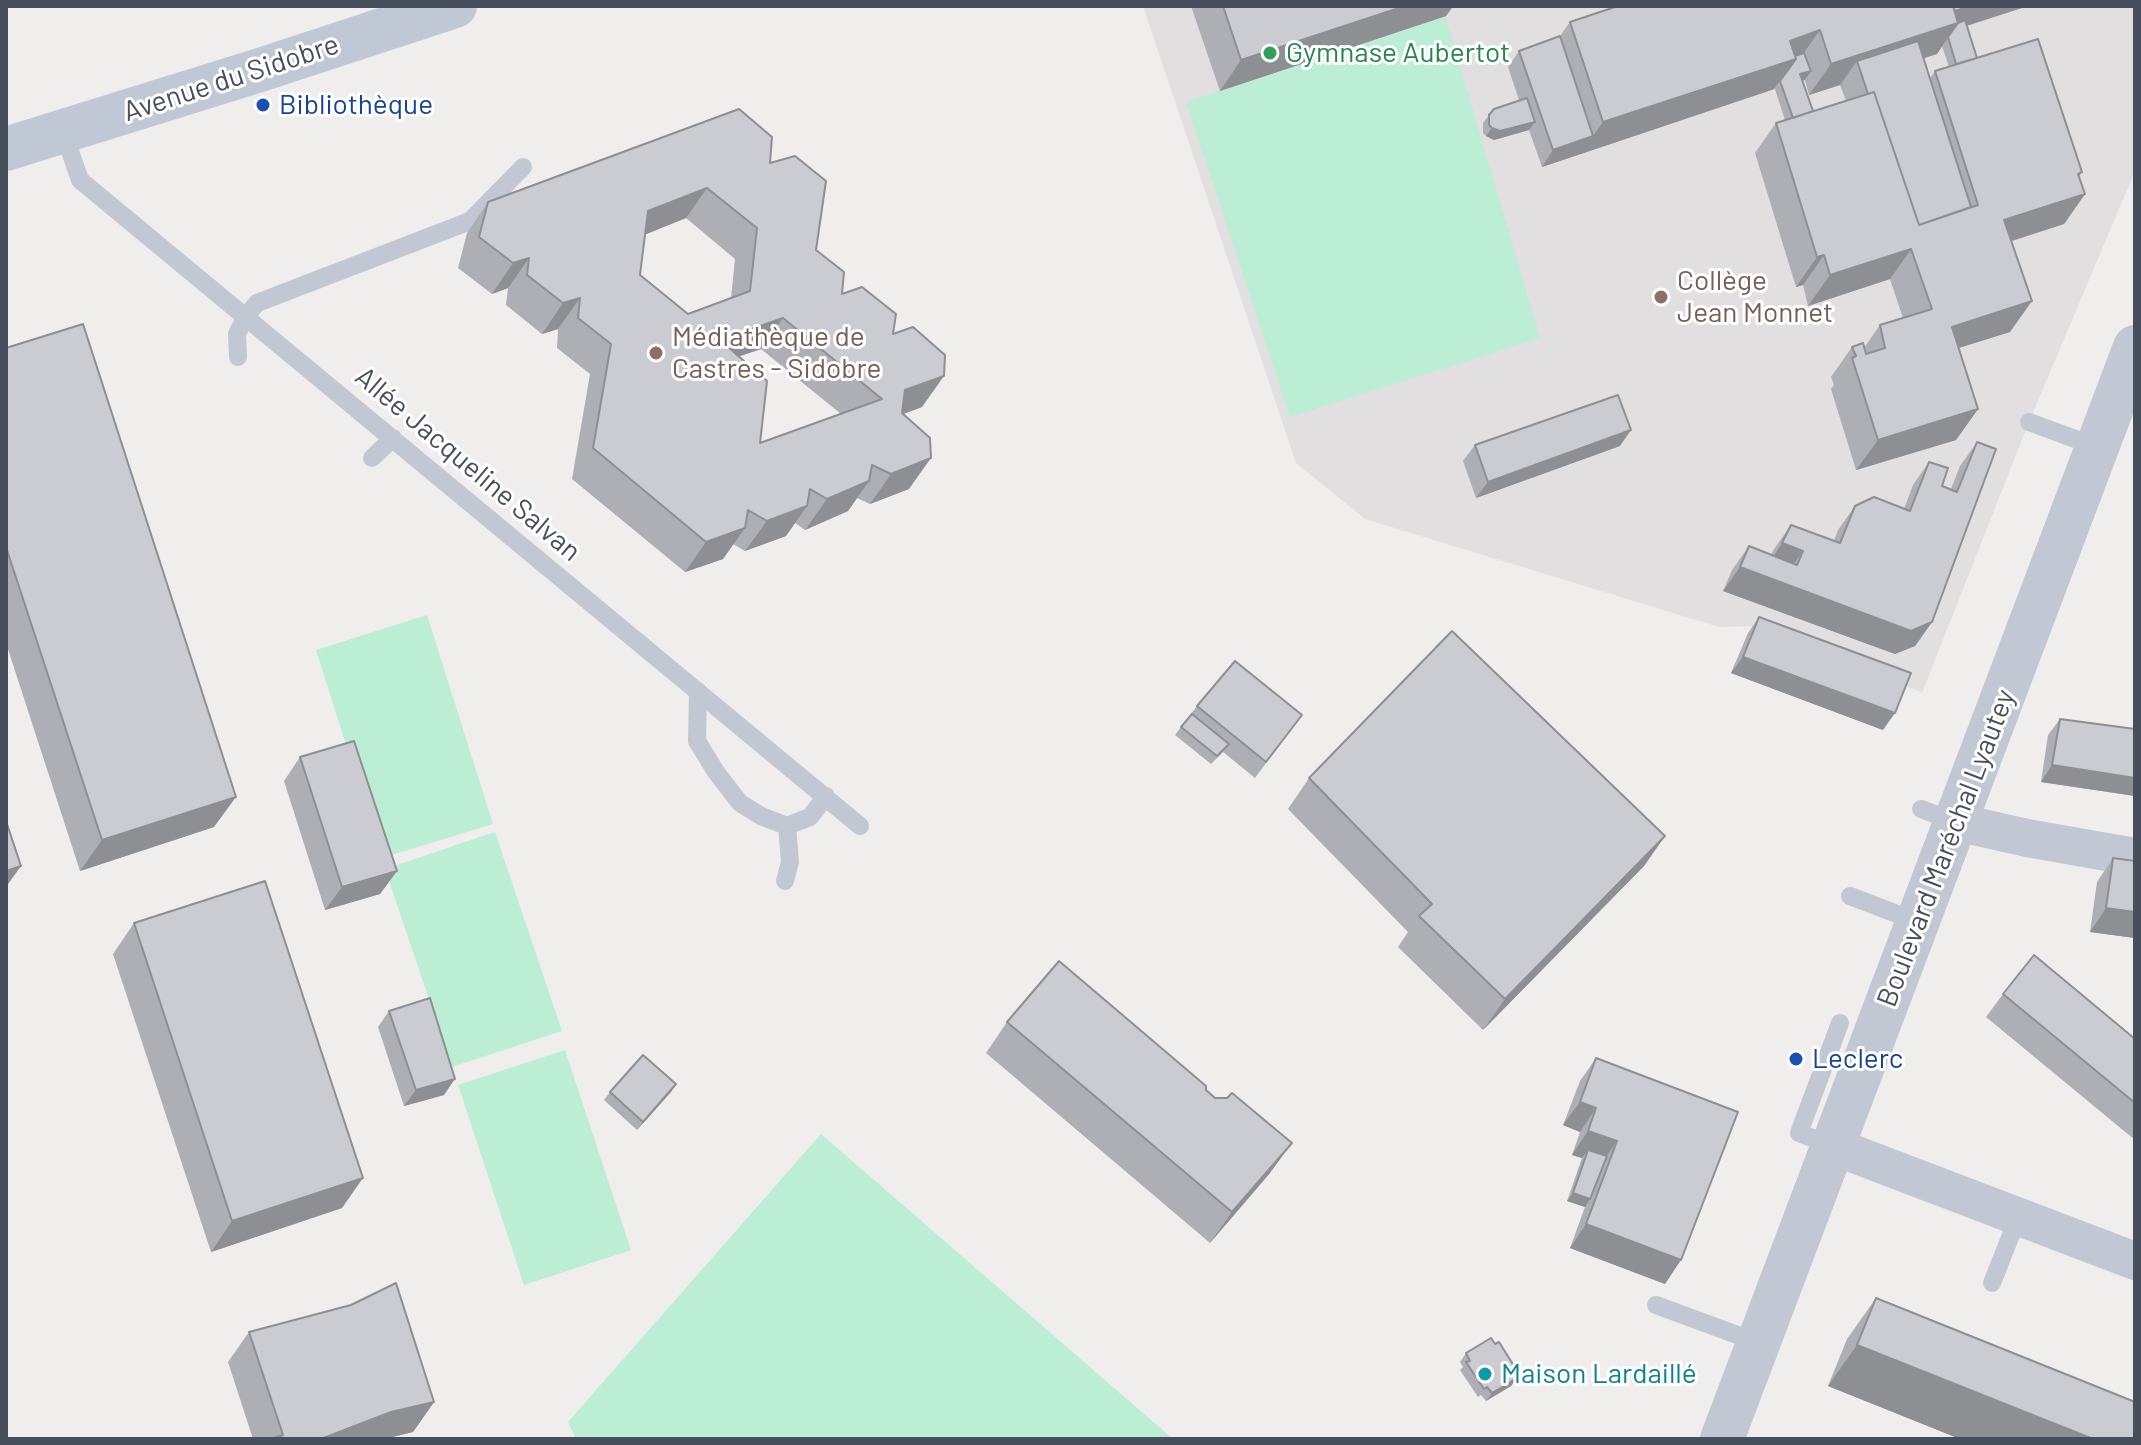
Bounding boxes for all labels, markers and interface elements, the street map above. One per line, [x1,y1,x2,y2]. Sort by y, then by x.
street label: Avenue du Sidobre [119,27,343,129]
place label: Gymnase Aubertot [1286,36,1510,70]
marker: Gymnase Aubertot [1261,44,1279,62]
place label: Bibliothèque [279,88,433,122]
marker: Bibliothèque [254,96,272,114]
place label: Collège Jean Monnet [1677,264,1833,330]
marker: Collège Jean Monnet [1652,288,1670,306]
place label: Médiathèque de Castres - Sidobre [672,320,881,386]
marker: Médiathèque de Castres - Sidobre [647,344,665,362]
street label: Allée Jacqueline Salvan [348,360,588,568]
street label: Boulevard Maréchal Lyautey [1870,685,2022,1011]
place label: Leclerc [1812,1042,1903,1076]
marker: Leclerc [1787,1050,1805,1068]
place label: Maison Lardaillé [1501,1357,1697,1391]
marker: Maison Lardaillé [1476,1365,1494,1383]

